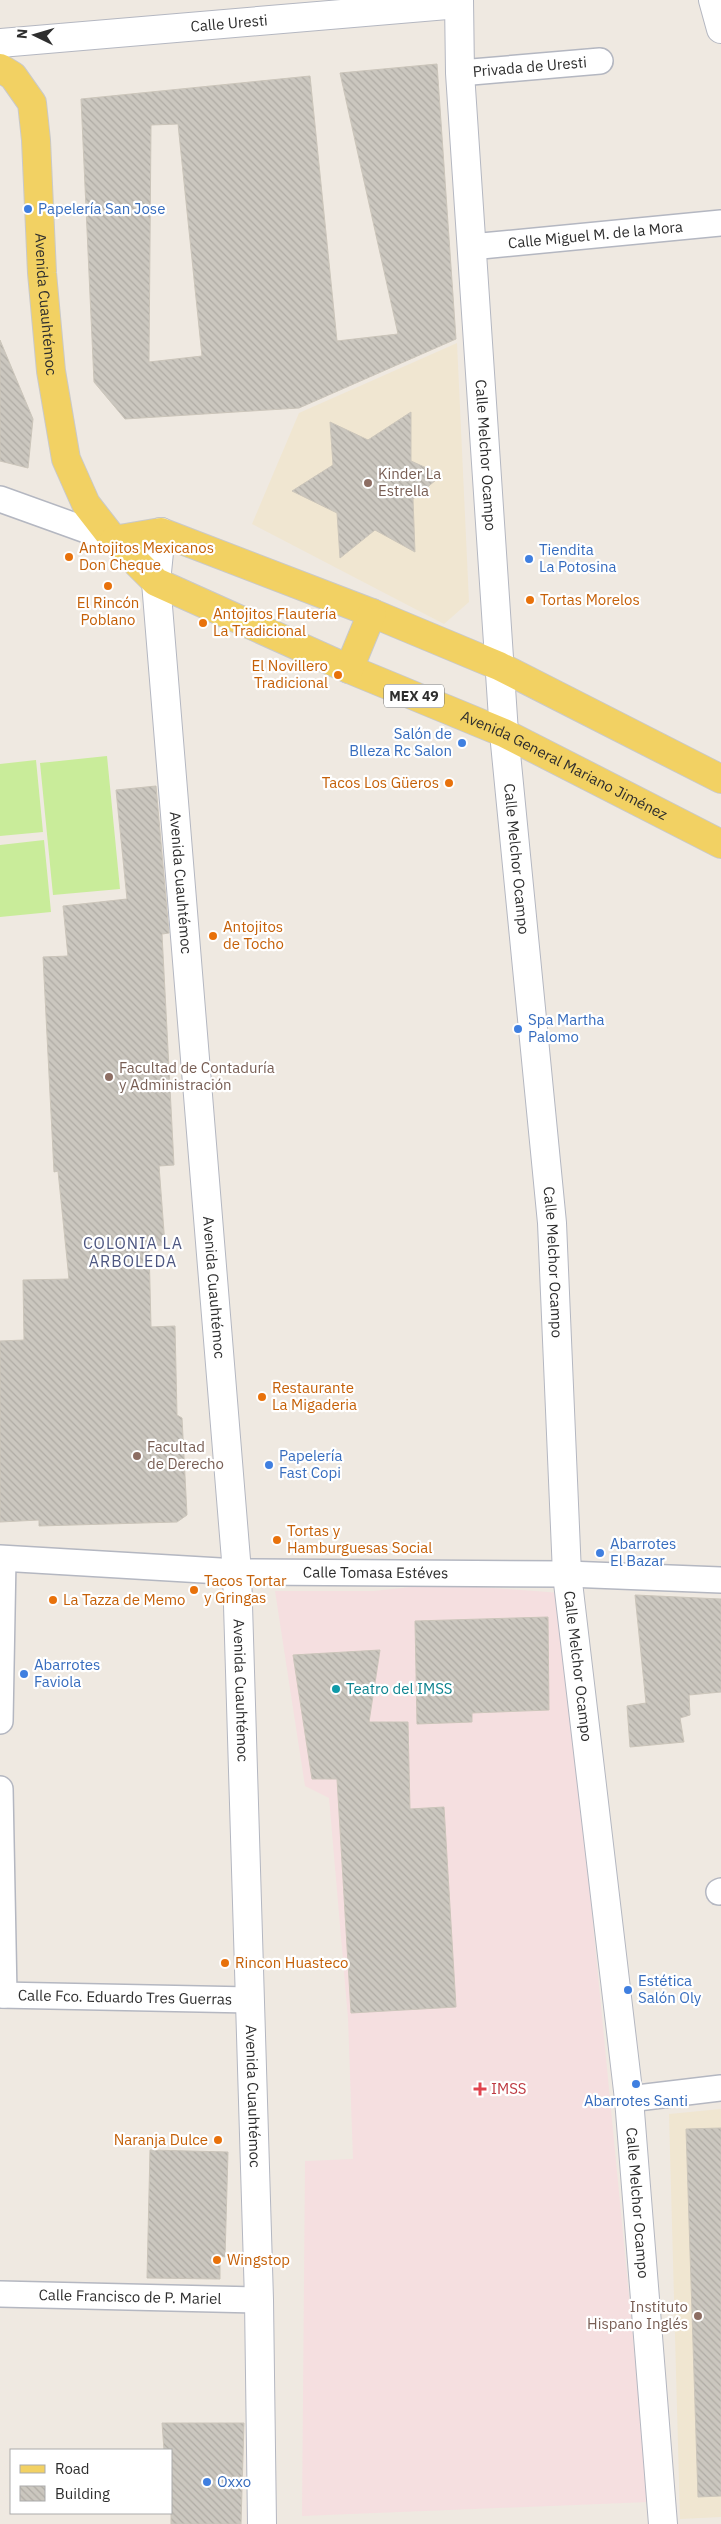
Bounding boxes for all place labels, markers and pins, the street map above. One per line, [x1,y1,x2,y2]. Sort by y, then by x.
place label: Papelería San Jose [38,199,165,218]
marker: Papelería San Jose [22,203,34,215]
place label: Kinder La Estrella [378,464,441,500]
marker: Kinder La Estrella [362,477,374,489]
place label: Antojitos Mexicanos Don Cheque [79,538,214,574]
place label: Tiendita La Potosina [539,540,616,576]
marker: Antojitos Mexicanos Don Cheque [63,551,75,563]
marker: Tiendita La Potosina [523,553,535,565]
marker: El Rincón Poblano [102,580,114,592]
place label: Tortas Morelos [540,590,640,609]
place label: El Rincón Poblano [77,593,139,629]
marker: Tortas Morelos [524,594,536,606]
place label: Antojitos Flautería La Tradicional [213,604,336,640]
marker: Antojitos Flautería La Tradicional [197,617,209,629]
place label: El Novillero Tradicional [251,656,328,692]
marker: El Novillero Tradicional [332,669,344,681]
place label: Salón de Blleza Rc Salon [349,724,452,760]
marker: Salón de Blleza Rc Salon [456,737,468,749]
place label: Tacos Los Güeros [322,773,439,792]
marker: Tacos Los Güeros [443,777,455,789]
place label: Antojitos de Tocho [223,917,284,953]
marker: Antojitos de Tocho [207,930,219,942]
place label: Spa Martha Palomo [528,1010,605,1046]
marker: Spa Martha Palomo [512,1023,524,1035]
place label: Facultad de Contaduría y Administración [119,1058,275,1094]
marker: Facultad de Contaduría y Administración [103,1071,115,1083]
place label: Restaurante La Migaderia [272,1378,357,1414]
marker: Restaurante La Migaderia [256,1391,268,1403]
place label: Facultad de Derecho [147,1437,224,1473]
place label: Papelería Fast Copi [279,1446,342,1482]
marker: Facultad de Derecho [131,1450,143,1462]
marker: Papelería Fast Copi [263,1459,275,1471]
place label: Tortas y Hamburguesas Social [287,1521,432,1557]
marker: Tortas y Hamburguesas Social [271,1534,283,1546]
place label: Abarrotes El Bazar [610,1534,676,1570]
marker: Abarrotes El Bazar [594,1547,606,1559]
place label: Tacos Tortar y Gringas [204,1571,287,1607]
marker: Tacos Tortar y Gringas [188,1584,200,1596]
place label: La Tazza de Memo [63,1590,185,1609]
marker: La Tazza de Memo [47,1594,59,1606]
place label: Abarrotes Faviola [34,1655,100,1691]
marker: Abarrotes Faviola [18,1668,30,1680]
place label: Teatro del IMSS [346,1679,453,1698]
marker: Teatro del IMSS [330,1683,342,1695]
place label: Rincon Huasteco [235,1953,348,1972]
marker: Rincon Huasteco [219,1957,231,1969]
place label: Estética Salón Oly [638,1971,702,2007]
marker: Estética Salón Oly [622,1984,634,1996]
marker: Abarrotes Santi [630,2078,642,2090]
place label: IMSS [491,2079,526,2098]
marker: IMSS [473,2082,487,2096]
place label: Abarrotes Santi [584,2091,688,2110]
place label: Naranja Dulce [114,2130,208,2149]
marker: Naranja Dulce [212,2134,224,2146]
place label: Wingstop [227,2250,290,2269]
marker: Wingstop [211,2254,223,2266]
place label: Instituto Hispano Inglés [587,2297,688,2333]
marker: Instituto Hispano Inglés [692,2310,704,2322]
place label: Oxxo [217,2472,251,2491]
marker: Oxxo [201,2476,213,2488]

